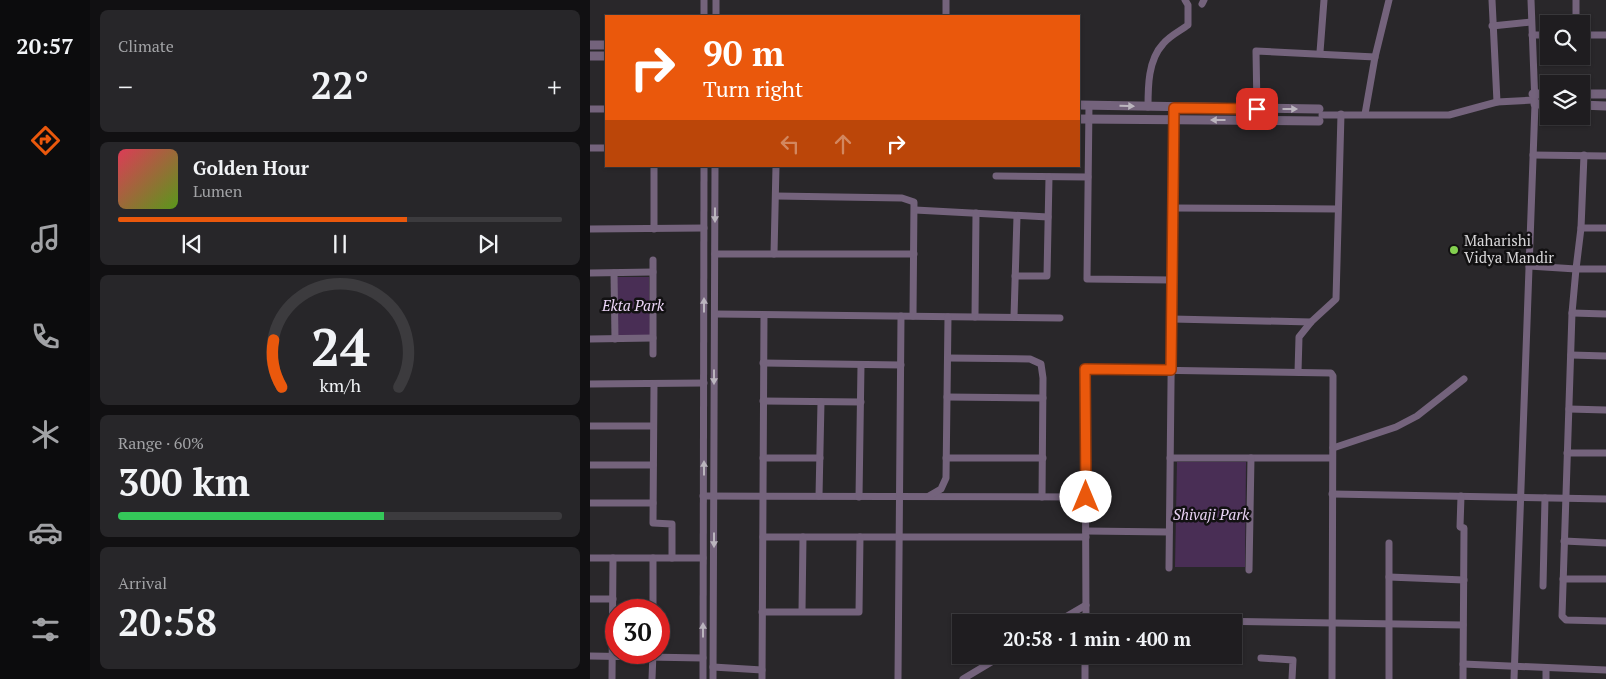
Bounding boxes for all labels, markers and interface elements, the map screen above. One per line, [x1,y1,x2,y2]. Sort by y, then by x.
map controls [1540,15,1590,125]
button: search [1540,15,1590,65]
text: 90 m [703,30,784,76]
text: 20:57 [16,31,74,60]
text: Climate [118,35,174,57]
icon: right [620,35,685,100]
text: 22° [311,60,369,110]
text: − [118,68,133,105]
text: + [547,68,562,105]
text: Turn right [703,74,803,103]
button: layers [1540,75,1590,125]
pin [1236,88,1278,130]
icon: arrive [1243,95,1271,123]
one-way arrow [1120,103,1136,111]
one-way arrow [1282,105,1298,113]
one-way arrow [1210,116,1226,124]
icon: directions [28,123,63,158]
icon: left [776,130,804,158]
icon: ahead [829,130,857,158]
icon: right [882,130,910,158]
text: Golden Hour [193,155,309,180]
text: Lumen [193,180,242,202]
one-way arrow [711,207,719,223]
icon: music [28,221,63,256]
icon: previous [178,230,206,258]
icon: pause [326,230,354,258]
icon: next [474,230,502,258]
place label: Maharishi Vidya Mandir [1464,230,1554,267]
marker: Maharishi Vidya Mandir [1448,244,1460,256]
park label: Ekta Park [601,295,665,315]
one-way arrow [700,297,708,313]
text: 24 [311,312,370,381]
icon: phone [28,319,63,354]
one-way arrow [710,370,718,386]
text: km/h [319,373,361,397]
icon: climate [28,417,63,452]
text: Range · 60% [118,432,204,454]
text: 300 km [118,457,250,507]
one-way arrow [700,460,708,476]
position arrow [1059,470,1111,522]
park label: Shivaji Park [1173,504,1250,524]
icon: car [28,515,63,550]
one-way arrow [710,532,718,548]
text: Arrival [118,572,167,594]
text: 20:58 [118,597,217,647]
speed limit sign: 30 [605,599,670,664]
icon: filters [28,612,63,647]
one-way arrow [699,622,707,638]
text: 20:58 · 1 min · 400 m [1003,626,1191,651]

